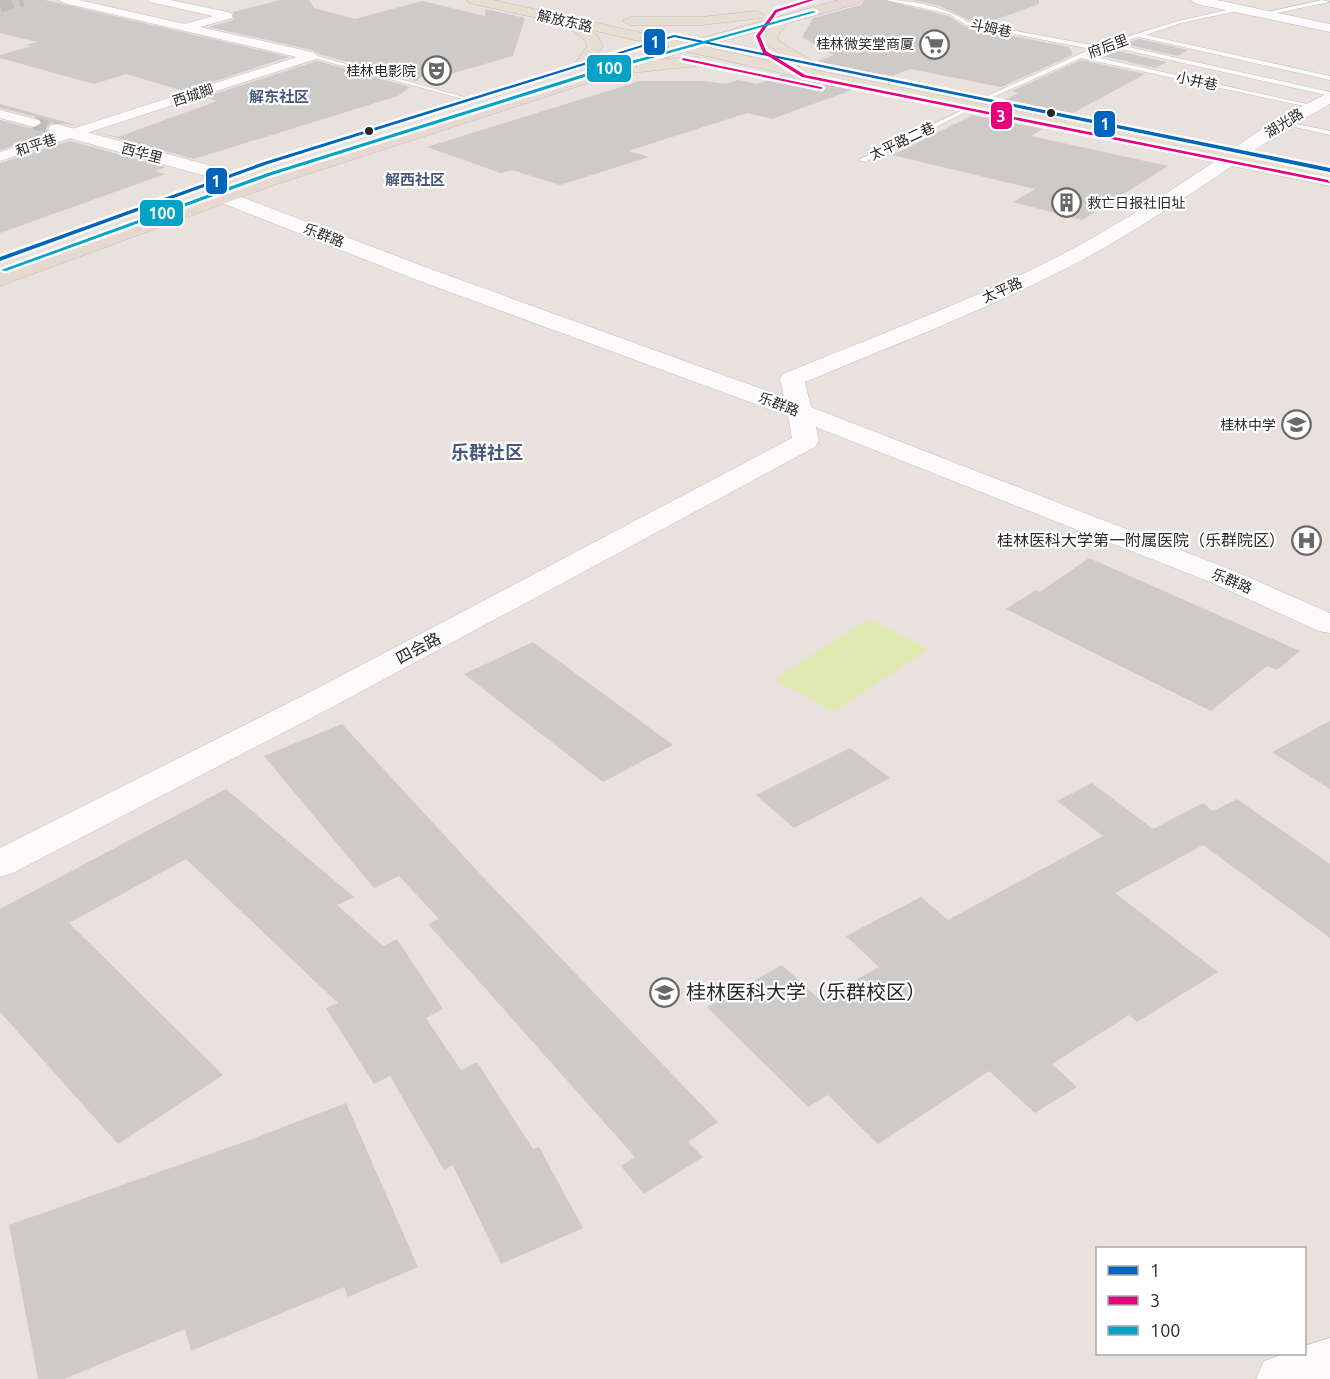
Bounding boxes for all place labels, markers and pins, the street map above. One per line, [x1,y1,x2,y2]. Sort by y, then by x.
supermarket icon: 桂林微笑堂商厦 [919,28,951,60]
place label: 桂林微笑堂商厦 [816,36,914,52]
theatre icon: 桂林电影院 [421,55,453,87]
place label: 桂林电影院 [346,63,416,79]
unlabelled marker [1045,107,1057,119]
unlabelled marker [363,125,375,137]
building icon: 救亡日报社旧址 [1050,187,1082,219]
place label: 救亡日报社旧址 [1087,195,1185,211]
school or university icon: 桂林中学 [1281,409,1313,441]
place label: 桂林中学 [1220,417,1276,433]
hospital icon: 桂林医科大学第一附属医院（乐群院区） [1290,524,1322,556]
place label: 桂林医科大学第一附属医院（乐群院区） [997,531,1285,549]
school or university icon: 桂林医科大学（乐群校区） [649,976,681,1008]
place label: 桂林医科大学（乐群校区） [686,980,926,1003]

